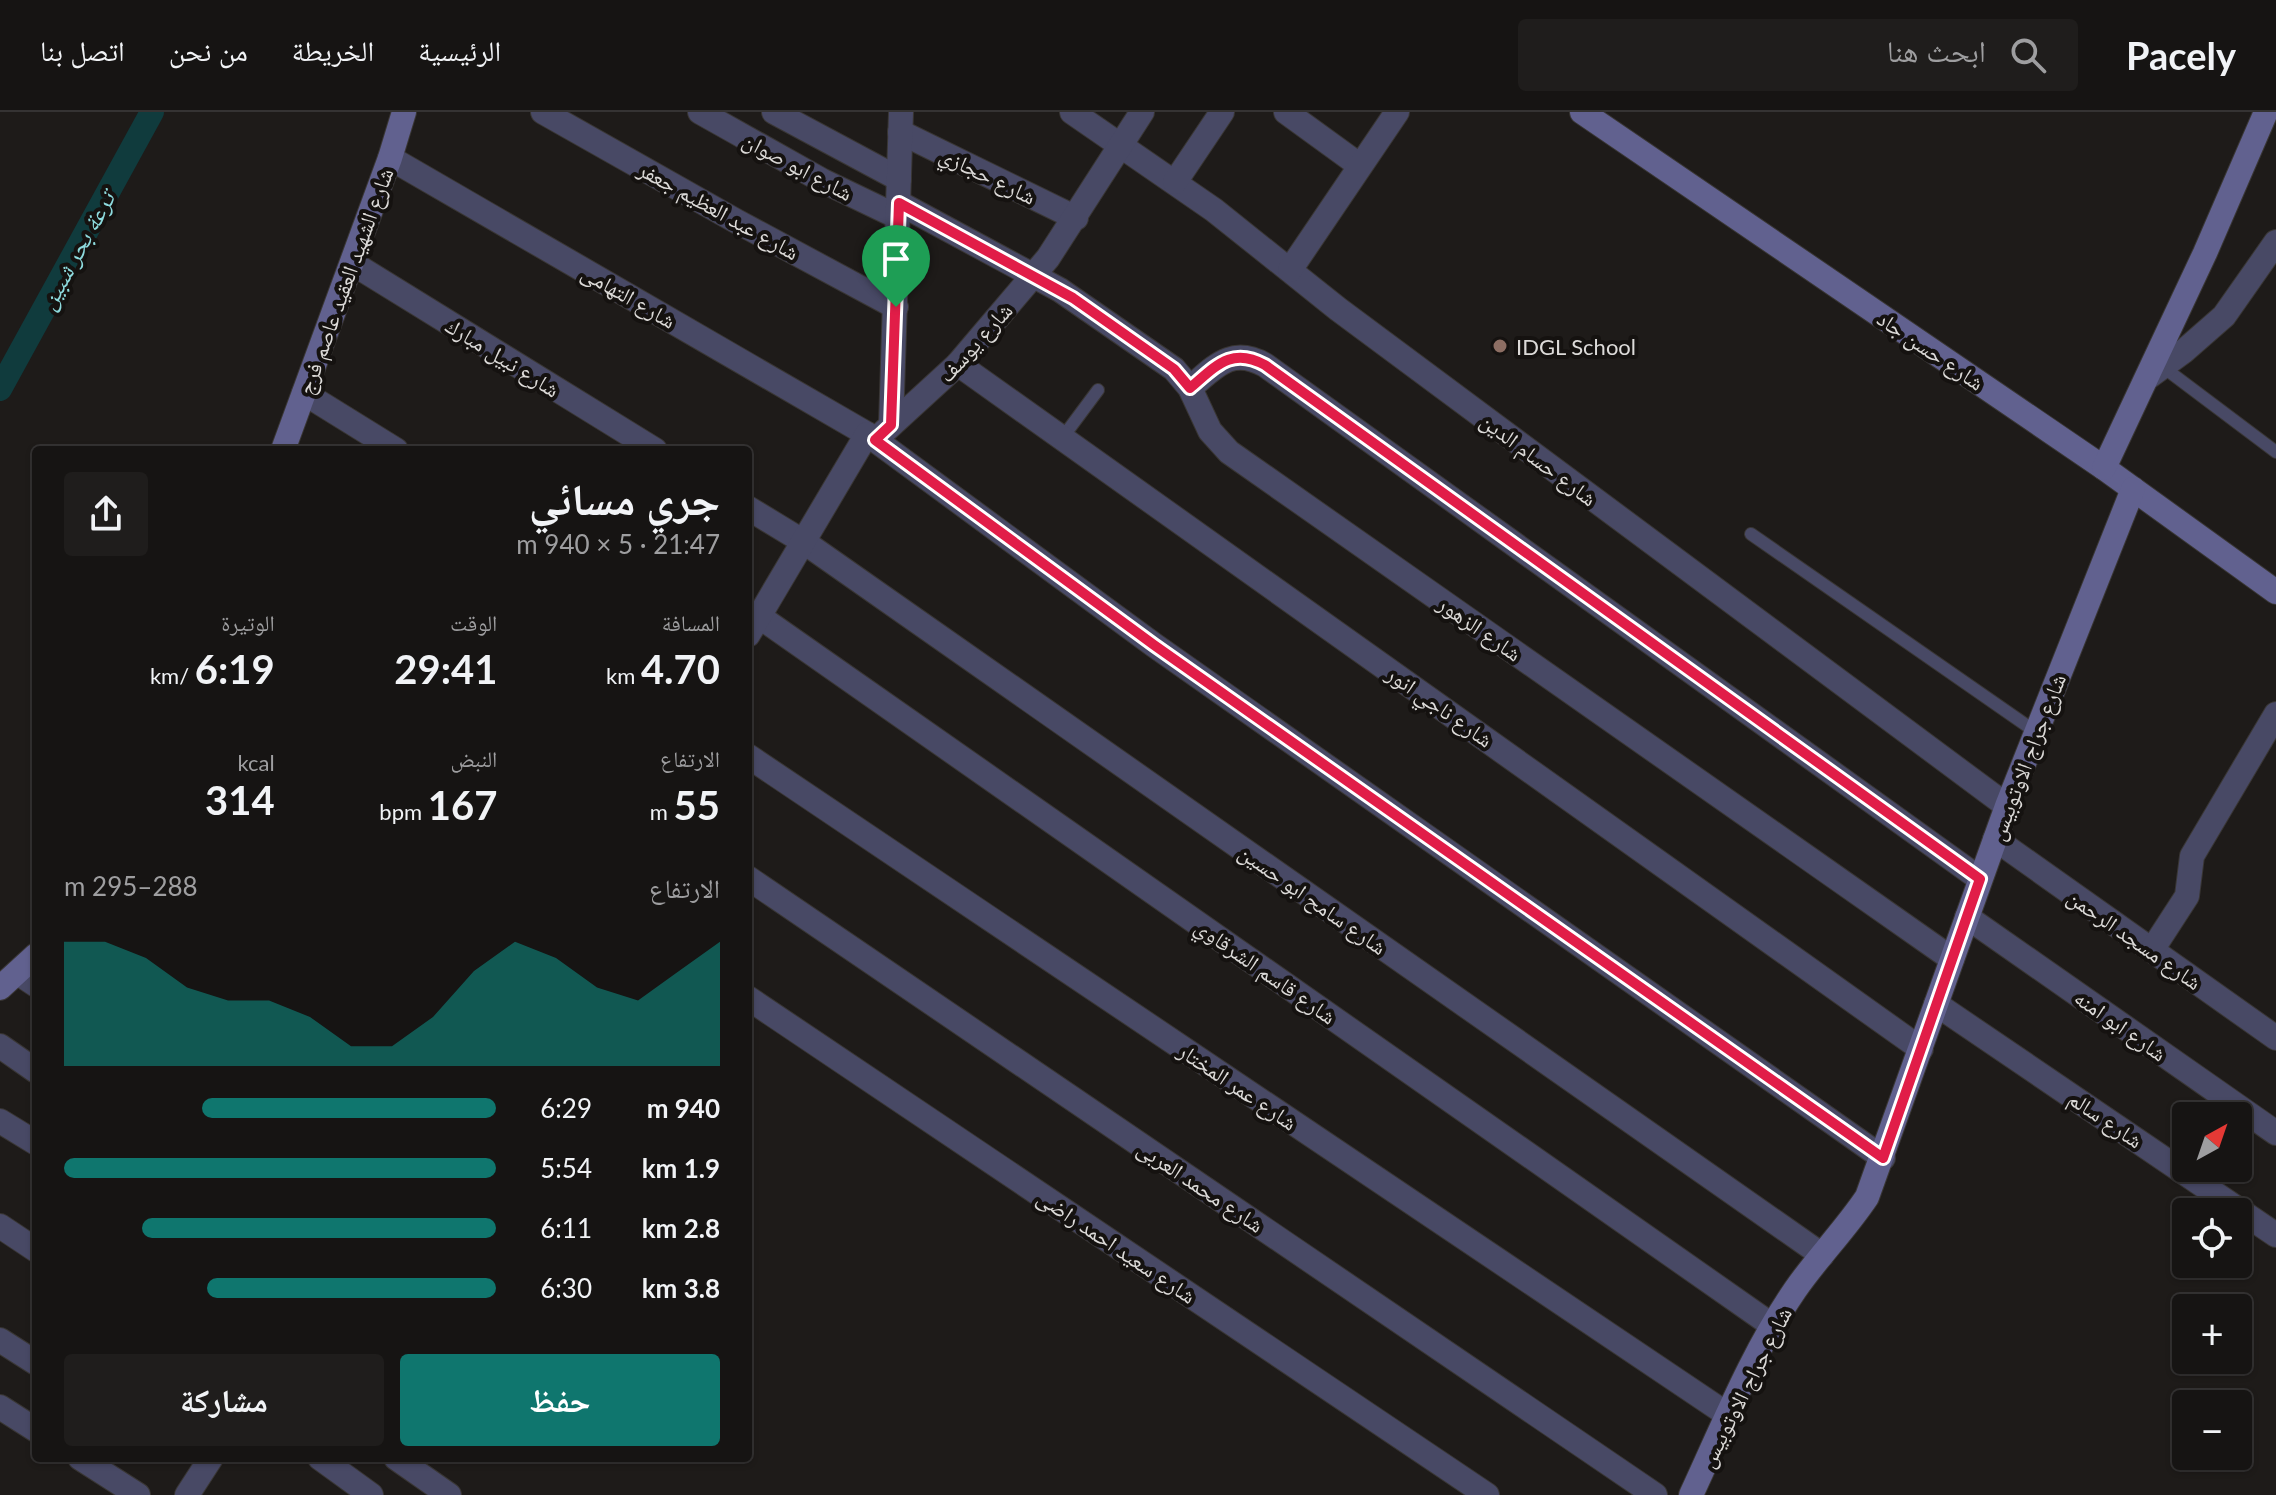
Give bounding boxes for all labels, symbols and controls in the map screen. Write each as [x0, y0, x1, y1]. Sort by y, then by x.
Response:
search box [1518, 19, 2078, 91]
text: ابحث هنا [1887, 32, 1986, 68]
text: Pacely [2126, 32, 2236, 78]
text: اتصل بنا [40, 33, 125, 67]
text: من نحن [169, 33, 248, 67]
text: الخريطة [292, 33, 374, 67]
text: الرئيسية [418, 33, 501, 67]
icon: search [2006, 33, 2050, 77]
street label: شارع ابو صوان [738, 126, 857, 207]
street label: شارع حجازي [933, 140, 1041, 214]
street label: شارع عبد العظيم جعفر [632, 154, 804, 267]
street label: شارع الشهيد العقيد عاصم فرج [291, 164, 400, 399]
water label: ترعة بحر شبين [32, 182, 124, 315]
pin [862, 225, 930, 307]
icon: arrive [874, 237, 918, 281]
street label: شارع التهامى [577, 258, 681, 335]
street label: شارع يوسف [932, 297, 1018, 388]
street label: شارع حسن جاد [1872, 304, 1990, 396]
street label: شارع نبيل مبارك [440, 311, 565, 404]
place label: IDGL School [1516, 333, 1636, 360]
marker: IDGL School [1491, 337, 1509, 355]
street label: شارع حسام الدين [1474, 406, 1603, 513]
button: share [64, 472, 148, 556]
text: جري مسائي [529, 472, 720, 524]
text: 21:47 · 5 × 940 m [516, 528, 720, 560]
street label: شارع الزهور [1431, 589, 1527, 667]
text: الوتيرة [221, 609, 275, 636]
text: الوقت [450, 609, 497, 636]
text: المسافة [662, 609, 720, 636]
text: 6:19 [195, 645, 275, 693]
text: 29:41 [394, 645, 497, 693]
text: 4.70 [641, 645, 720, 693]
street label: شارع ناجي انور [1378, 659, 1498, 756]
text: /km [150, 662, 195, 689]
text: km [606, 662, 641, 689]
street label: شارع جراج الاوتوبيس [1983, 670, 2072, 844]
text: النبض [450, 745, 497, 772]
text: الارتفاع [660, 745, 720, 772]
text: kcal [237, 749, 275, 776]
text: 314 [205, 776, 275, 824]
text: 167 [428, 781, 497, 829]
text: 55 [674, 781, 720, 829]
text: bpm [379, 798, 428, 825]
text: m [650, 798, 674, 825]
street label: شارع سامح ابو حسين [1233, 838, 1392, 961]
text: 288–295 m [64, 870, 198, 902]
text: الارتفاع [649, 872, 720, 904]
street label: شارع مسجد الرحمن [2062, 883, 2207, 996]
street label: شارع قاسم الشرقاوي [1188, 912, 1342, 1033]
street label: شارع ابو امنه [2069, 983, 2172, 1067]
street label: شارع عمر المختار [1172, 1036, 1303, 1137]
street label: شارع سالم [2063, 1084, 2148, 1155]
text: 6:29 [540, 1092, 592, 1124]
text: 940 m [647, 1092, 720, 1124]
north arrow [2172, 1102, 2252, 1182]
map controls [2172, 1102, 2252, 1470]
street label: شارع محمد العربى [1132, 1134, 1269, 1239]
text: 5:54 [540, 1152, 592, 1184]
text: 1.9 km [642, 1152, 720, 1184]
street label: شارع سعيد احمد راضى [1032, 1183, 1201, 1310]
button: locate [2172, 1198, 2252, 1278]
text: 6:11 [540, 1212, 592, 1244]
text: 2.8 km [642, 1212, 720, 1244]
text: 6:30 [540, 1272, 592, 1304]
text: 3.8 km [642, 1272, 720, 1304]
button: + [2172, 1294, 2252, 1374]
street label: شارع جراج الاوتوبيس [1693, 1302, 1798, 1472]
button: مشاركة [64, 1354, 384, 1446]
button: حفظ [400, 1354, 720, 1446]
button: − [2172, 1390, 2252, 1470]

